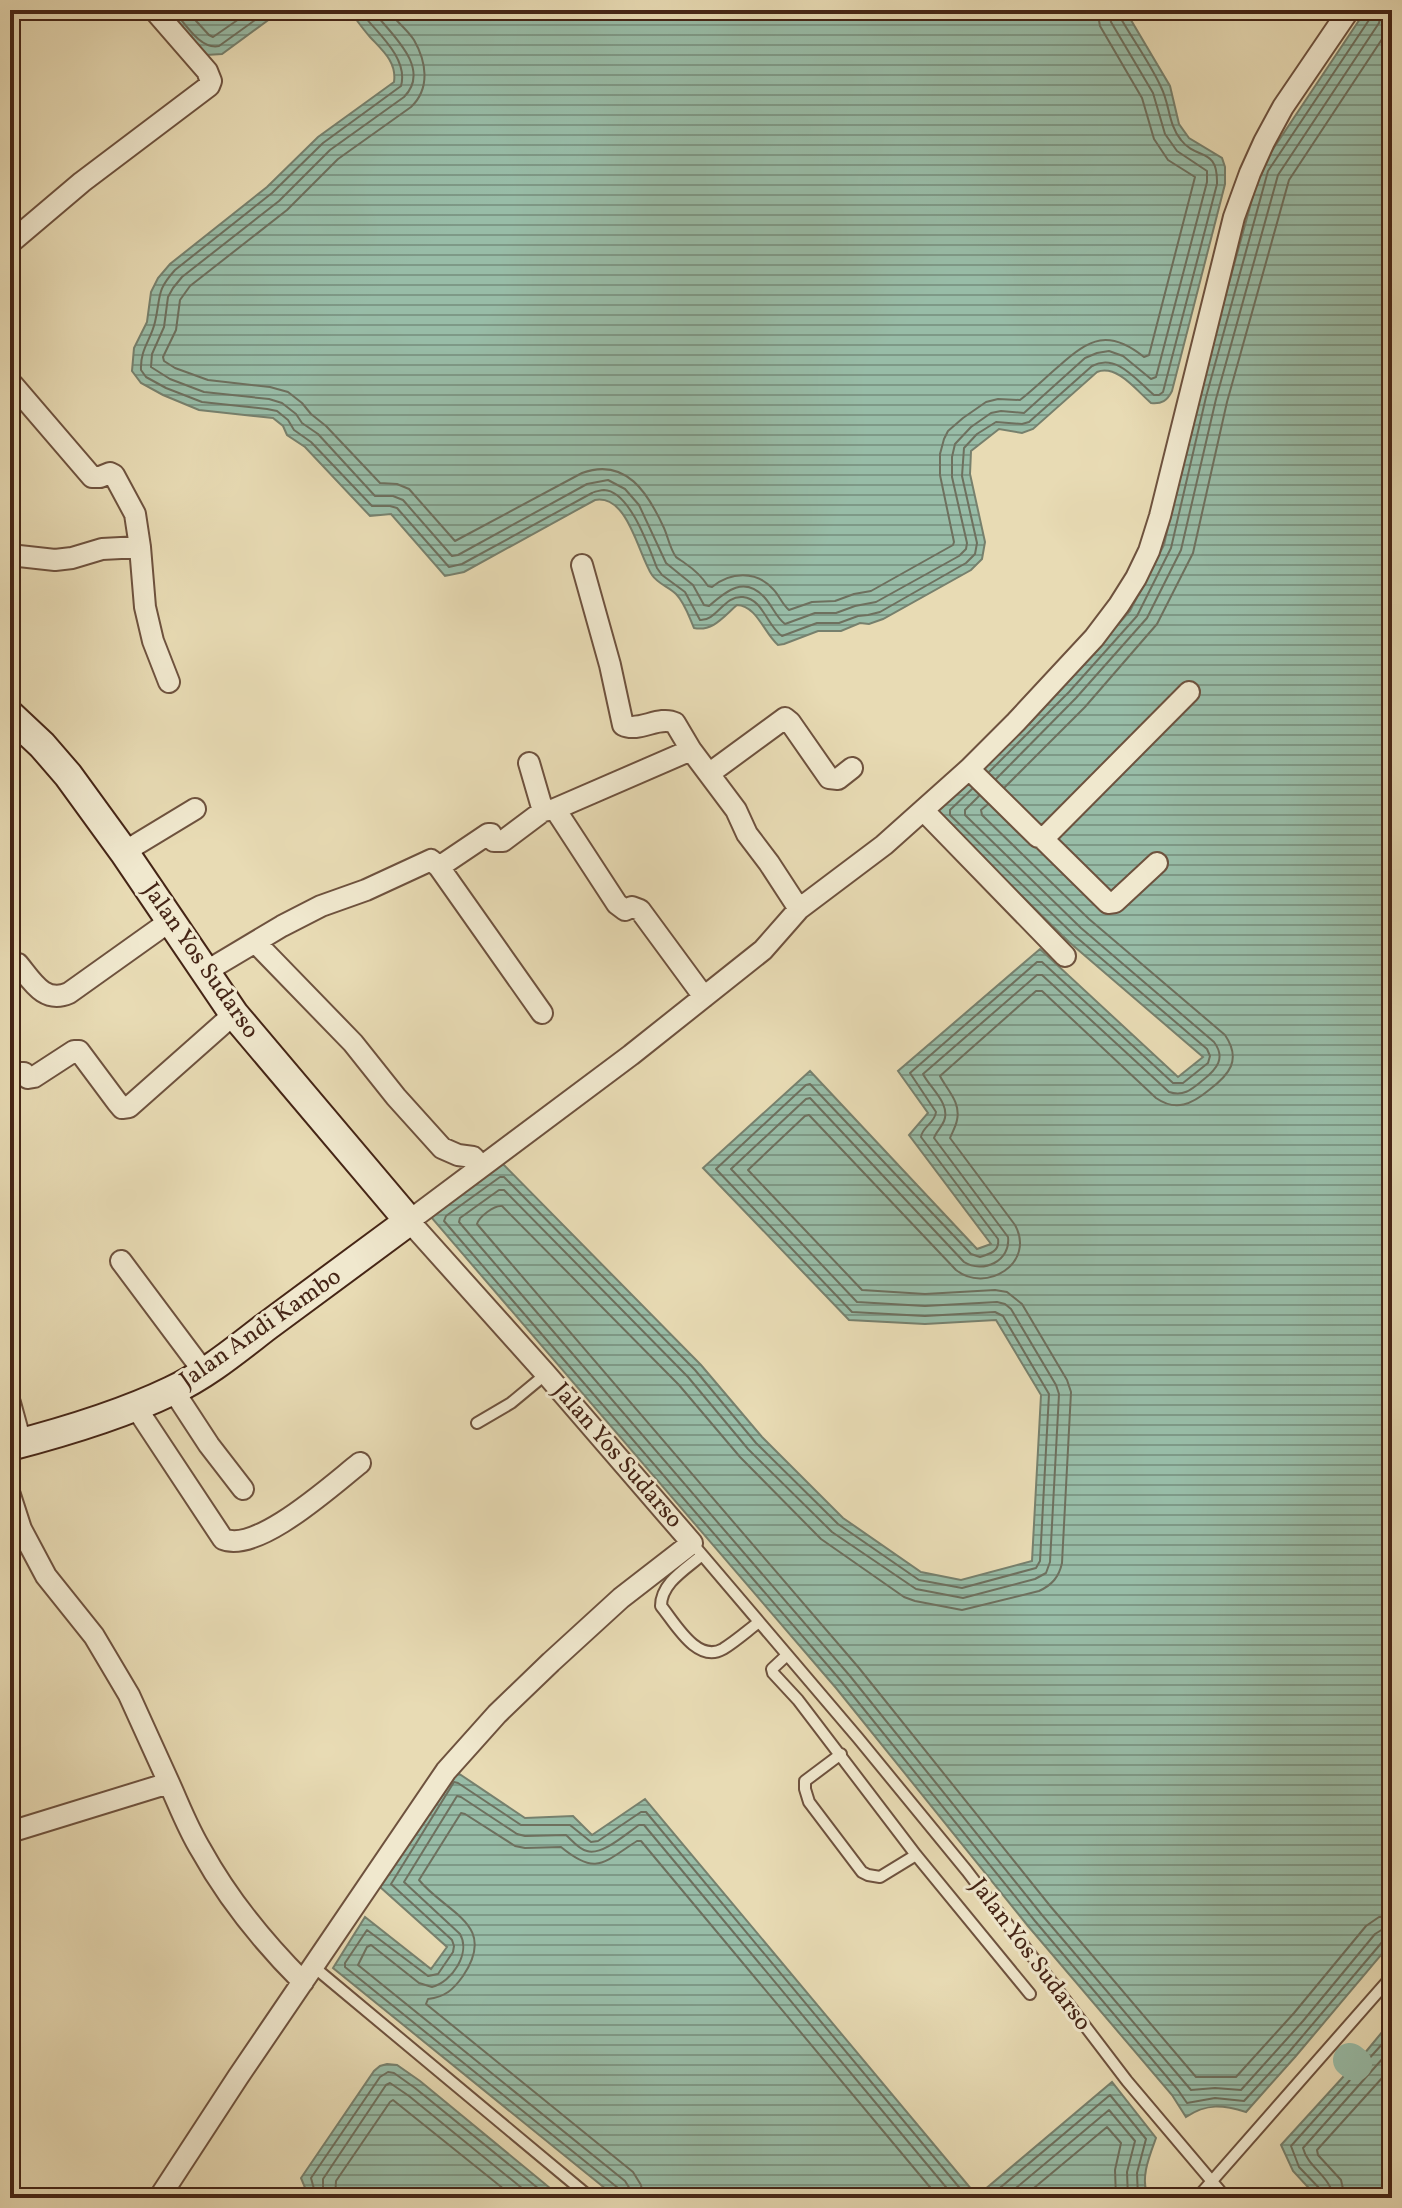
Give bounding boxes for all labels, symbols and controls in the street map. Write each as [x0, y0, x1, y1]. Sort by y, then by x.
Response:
street label: Jalan Yos Sudarso [133, 876, 267, 1046]
street label: Jalan Andi Kambo [173, 1261, 349, 1397]
street label: Jalan Yos Sudarso [544, 1376, 690, 1536]
street label: Jalan Yos Sudarso [961, 1871, 1099, 2039]

